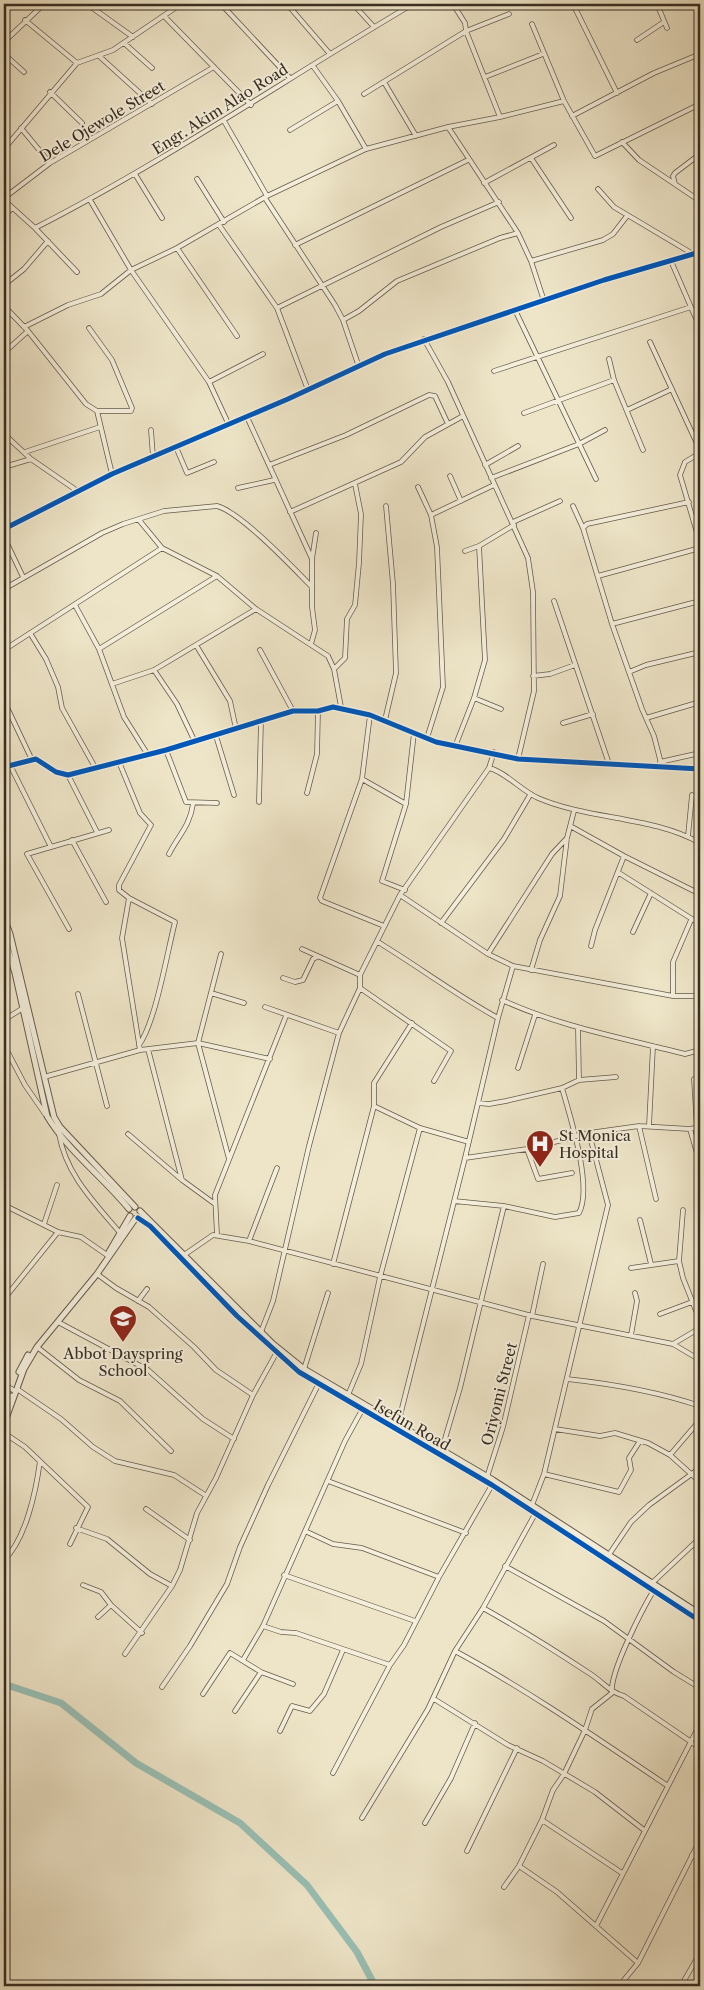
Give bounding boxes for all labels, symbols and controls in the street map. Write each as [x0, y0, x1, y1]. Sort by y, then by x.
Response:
street label: Engr. Akim Alao Road [149, 59, 291, 159]
street label: Dele Ojewole Street [36, 76, 169, 166]
place label: St Monica Hospital [559, 1126, 631, 1162]
hospital icon: St Monica Hospital [525, 1129, 555, 1168]
school or university icon: Abbot Dayspring School [108, 1304, 138, 1343]
street label: Oriyomi Street [477, 1340, 521, 1447]
place label: Abbot Dayspring School [62, 1344, 183, 1380]
street label: Isefun Road [370, 1395, 454, 1455]

